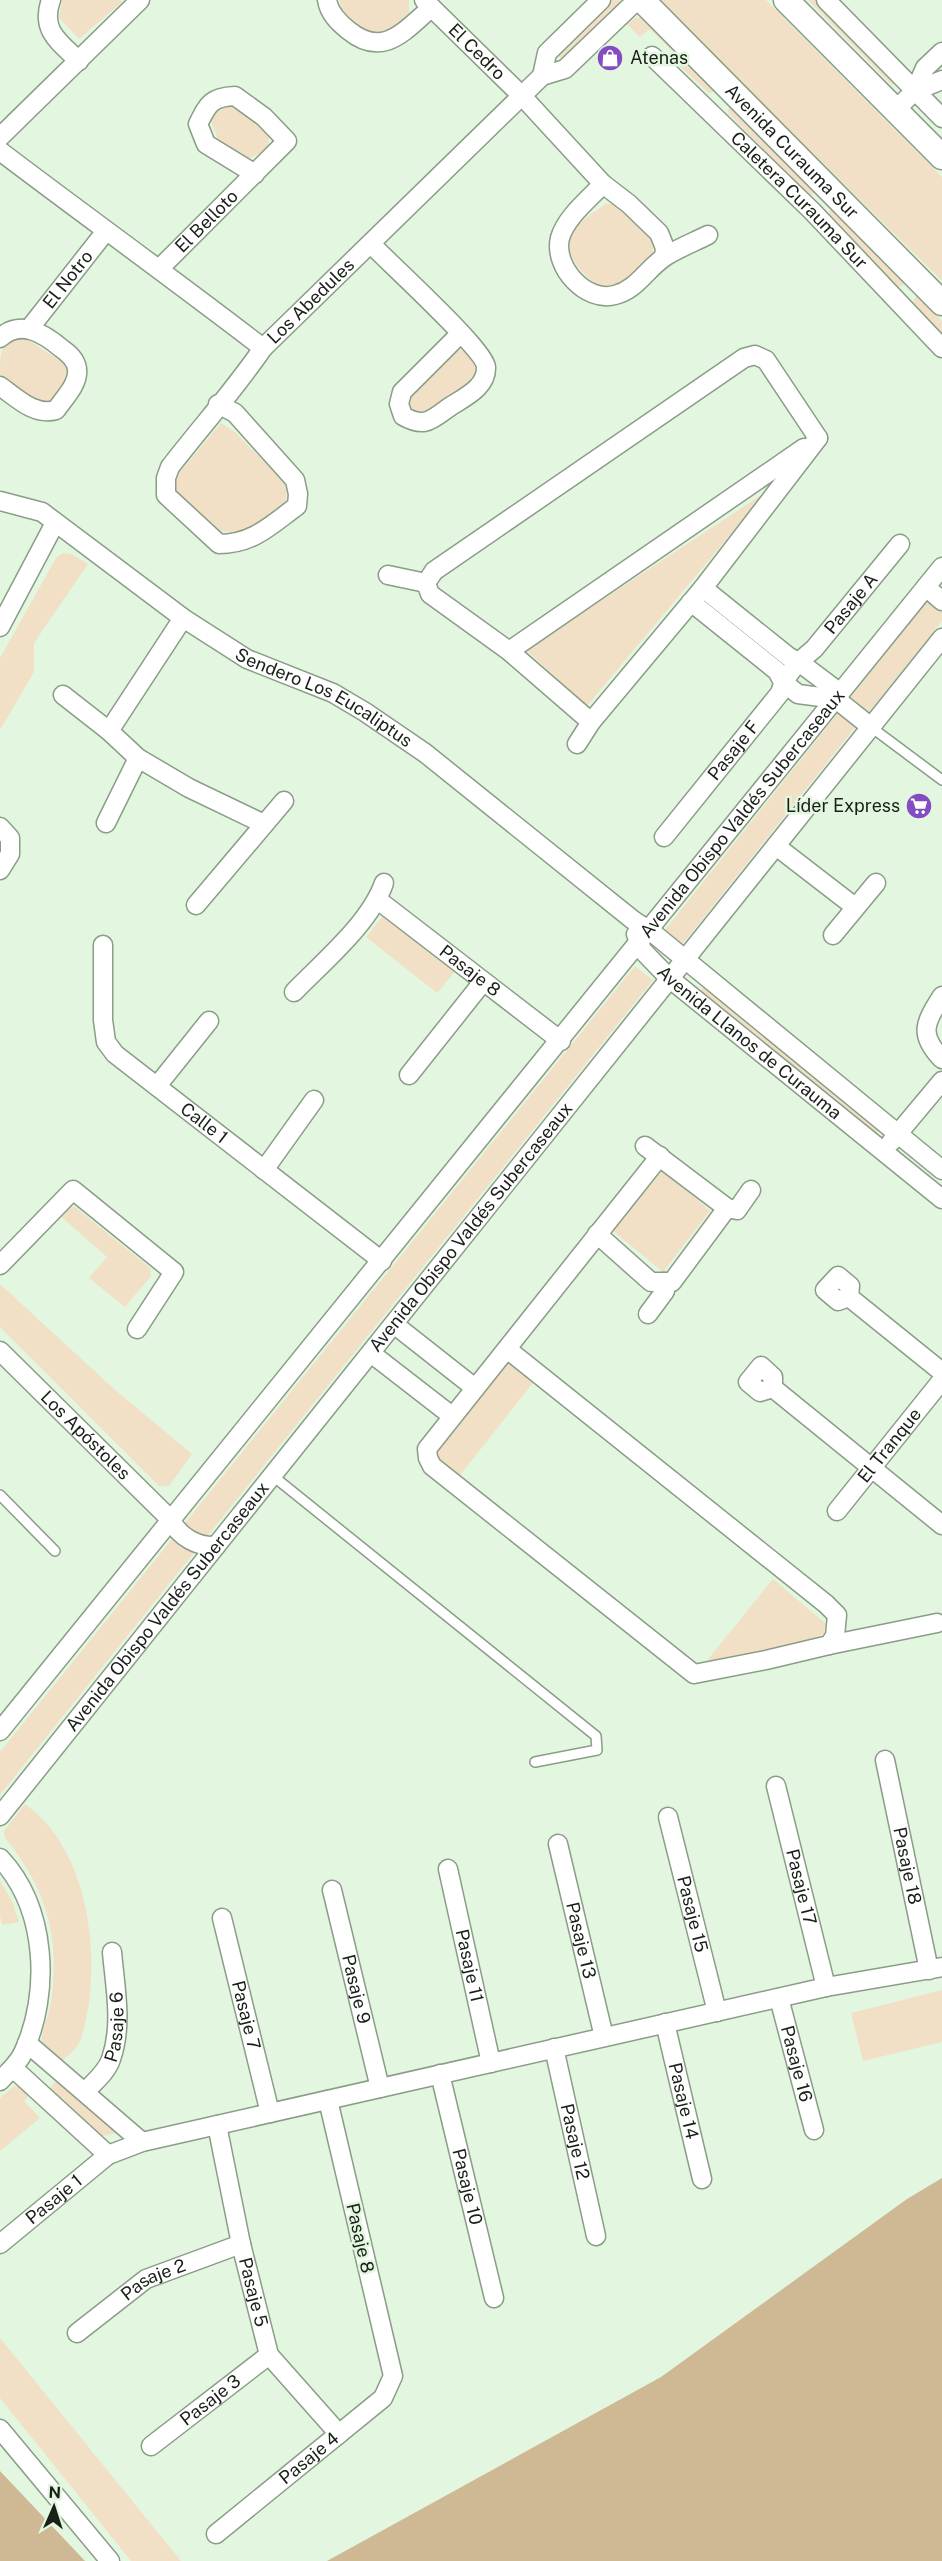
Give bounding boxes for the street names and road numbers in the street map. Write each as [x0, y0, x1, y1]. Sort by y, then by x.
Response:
street label: El Cedro [444, 19, 510, 84]
street label: Avenida Curauma Sur [721, 79, 863, 223]
street label: Caletera Curauma Sur [727, 127, 872, 273]
street label: El Belloto [171, 185, 242, 257]
street label: El Notro [38, 246, 97, 312]
street label: Los Abedules [263, 254, 358, 348]
street label: Pasaje A [820, 569, 882, 638]
street label: Sendero Los Eucaliptus [231, 643, 416, 751]
street label: Avenida Obispo Valdés Subercaseaux [635, 685, 849, 942]
street label: Pasaje F [703, 716, 763, 784]
street label: Pasaje 8 [436, 940, 505, 1000]
street label: Avenida Llanos de Curauma [653, 961, 846, 1123]
street label: Calle 1 [177, 1098, 232, 1148]
street label: Avenida Obispo Valdés Subercaseaux [364, 1098, 577, 1356]
street label: Los Apóstoles [37, 1386, 135, 1484]
street label: El Tranque [853, 1404, 925, 1487]
street label: Avenida Obispo Valdés Subercaseaux [61, 1477, 273, 1735]
street label: Pasaje 18 [889, 1825, 926, 1906]
street label: Pasaje 17 [782, 1847, 821, 1927]
street label: Pasaje 15 [673, 1873, 713, 1954]
street label: Pasaje 13 [562, 1900, 601, 1981]
street label: Pasaje 11 [452, 1927, 488, 2004]
street label: Pasaje 9 [338, 1952, 375, 2026]
street label: Pasaje 7 [228, 1978, 265, 2052]
street label: Pasaje 6 [100, 1991, 127, 2065]
street label: Pasaje 16 [777, 2023, 817, 2104]
street label: Pasaje 14 [665, 2060, 703, 2141]
street label: Pasaje 12 [557, 2101, 594, 2182]
street label: Pasaje 10 [448, 2146, 487, 2227]
street label: Pasaje 1 [21, 2170, 86, 2228]
street label: Pasaje 8 [342, 2201, 379, 2275]
street label: Pasaje 2 [117, 2254, 188, 2305]
street label: Pasaje 5 [235, 2255, 272, 2329]
street label: Pasaje 3 [176, 2370, 245, 2430]
street label: Pasaje 4 [275, 2427, 343, 2488]

